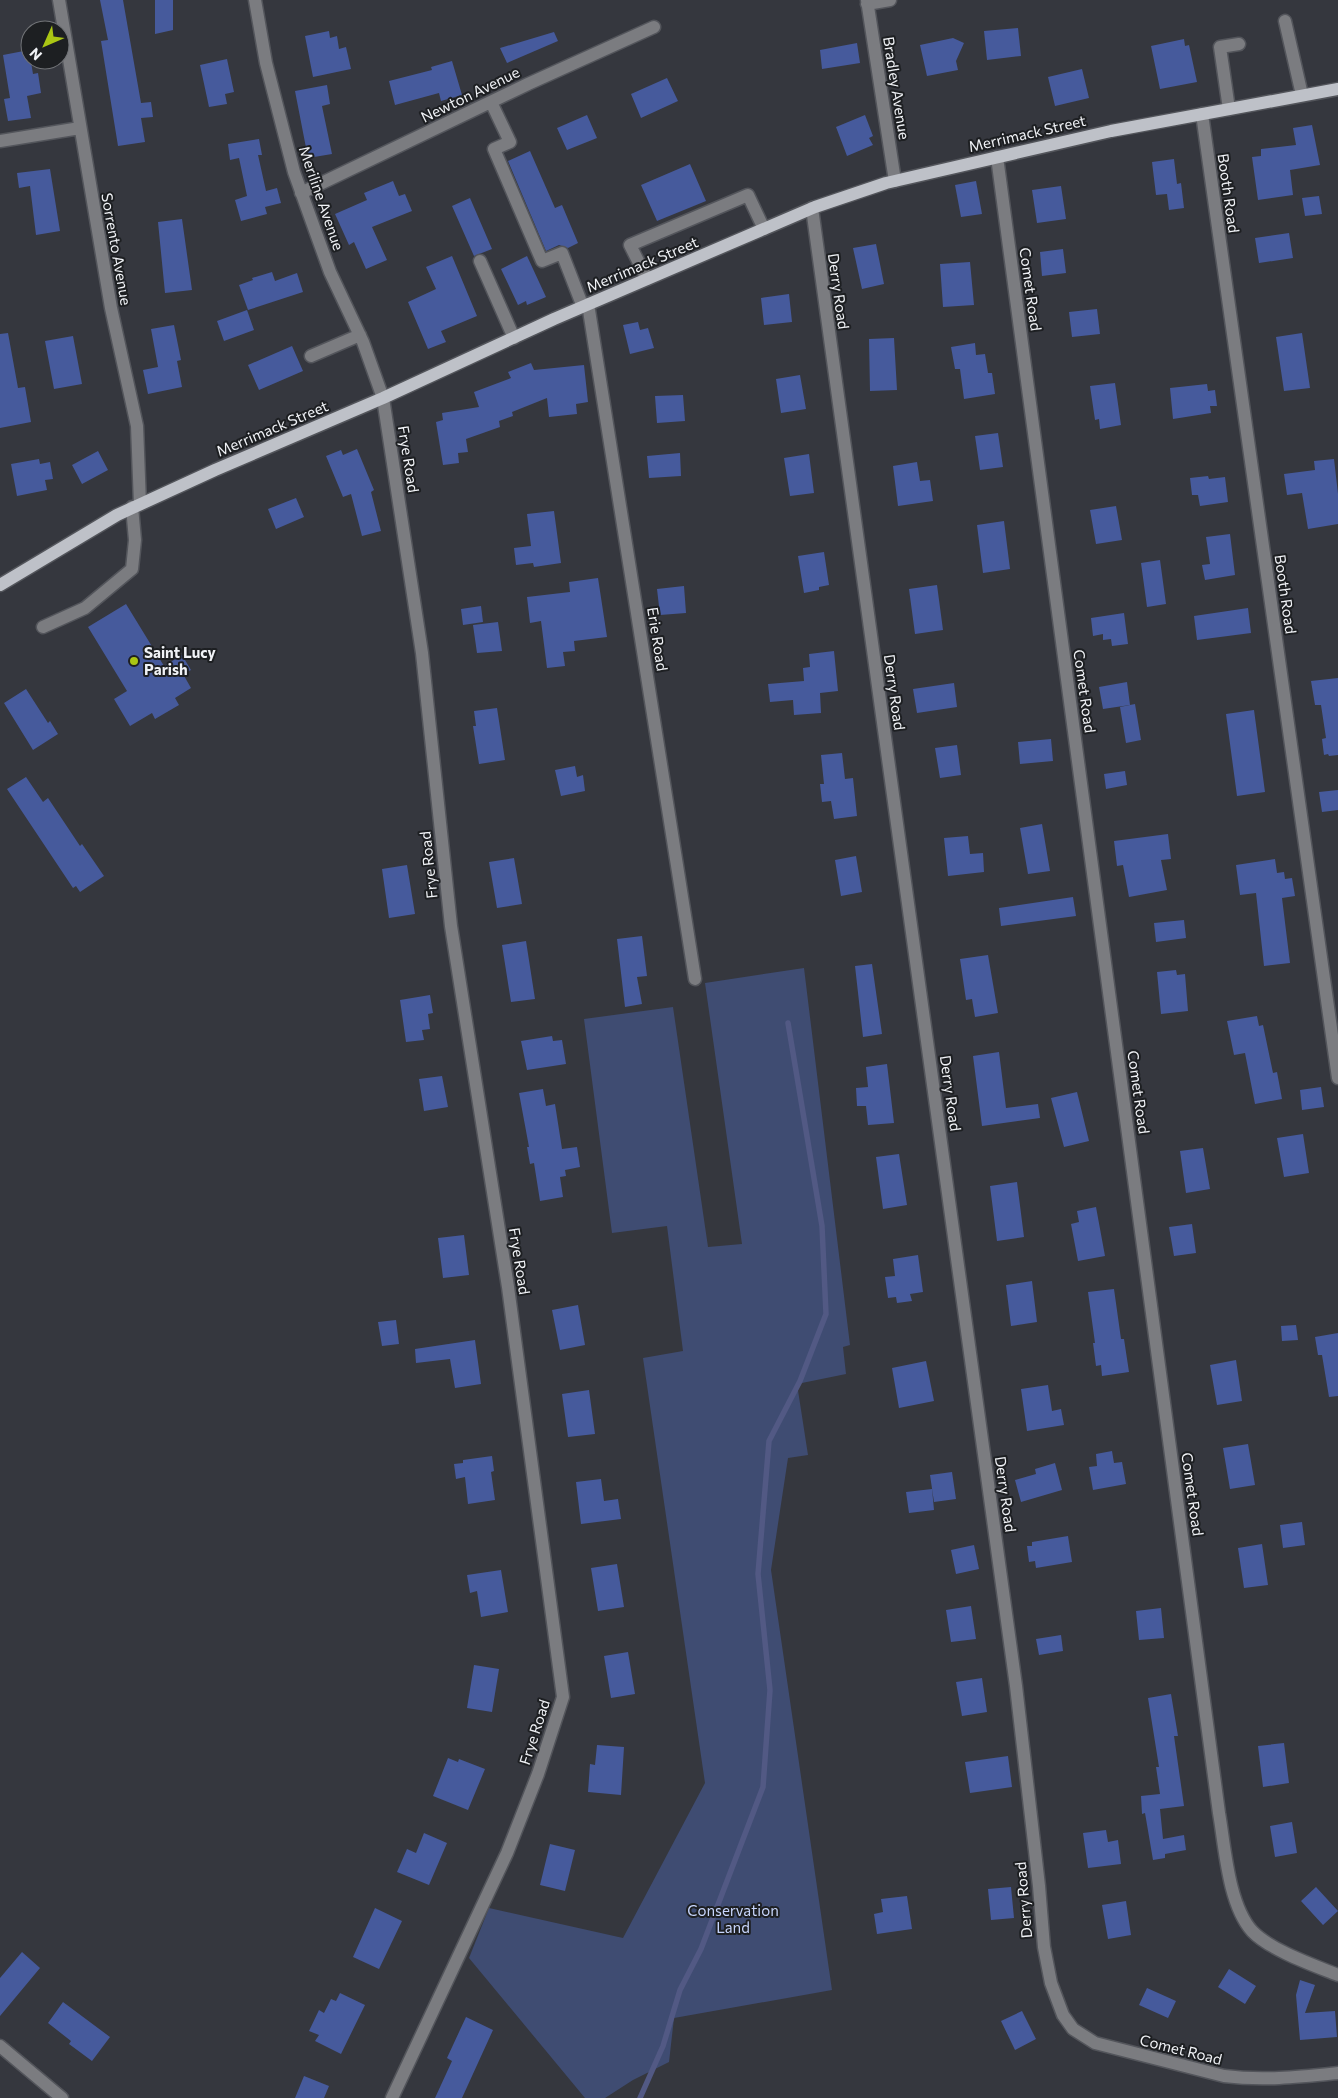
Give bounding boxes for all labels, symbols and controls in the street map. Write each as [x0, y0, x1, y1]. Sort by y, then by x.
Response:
north arrow [20, 20, 70, 70]
street label: Bradley Avenue [880, 35, 914, 141]
text: N [26, 45, 45, 64]
street label: Newton Avenue [418, 62, 522, 126]
street label: Merrimack Street [967, 111, 1087, 155]
street label: Meriline Avenue [296, 143, 348, 253]
street label: Booth Road [1215, 152, 1243, 234]
street label: Sorrento Avenue [98, 191, 136, 307]
street label: Merrimack Street [583, 232, 701, 296]
street label: Comet Road [1016, 246, 1046, 332]
street label: Derry Road [825, 252, 853, 330]
street label: Merrimack Street [213, 396, 331, 460]
street label: Frye Road [395, 424, 423, 494]
street label: Booth Road [1272, 553, 1300, 635]
street label: Erie Road [644, 606, 672, 672]
place label: Saint Lucy Parish [144, 643, 217, 678]
street label: Comet Road [1070, 648, 1100, 734]
street label: Derry Road [881, 653, 909, 731]
marker: Saint Lucy Parish [128, 655, 140, 667]
street label: Frye Road [416, 830, 440, 900]
street label: Comet Road [1124, 1049, 1154, 1135]
street label: Derry Road [937, 1054, 965, 1132]
street label: Frye Road [506, 1226, 534, 1296]
street label: Comet Road [1178, 1451, 1208, 1537]
street label: Derry Road [992, 1455, 1020, 1533]
street label: Frye Road [515, 1697, 553, 1767]
street label: Derry Road [1011, 1861, 1035, 1939]
park label: Conservation Land [687, 1901, 779, 1936]
street label: Comet Road [1138, 2030, 1224, 2068]

